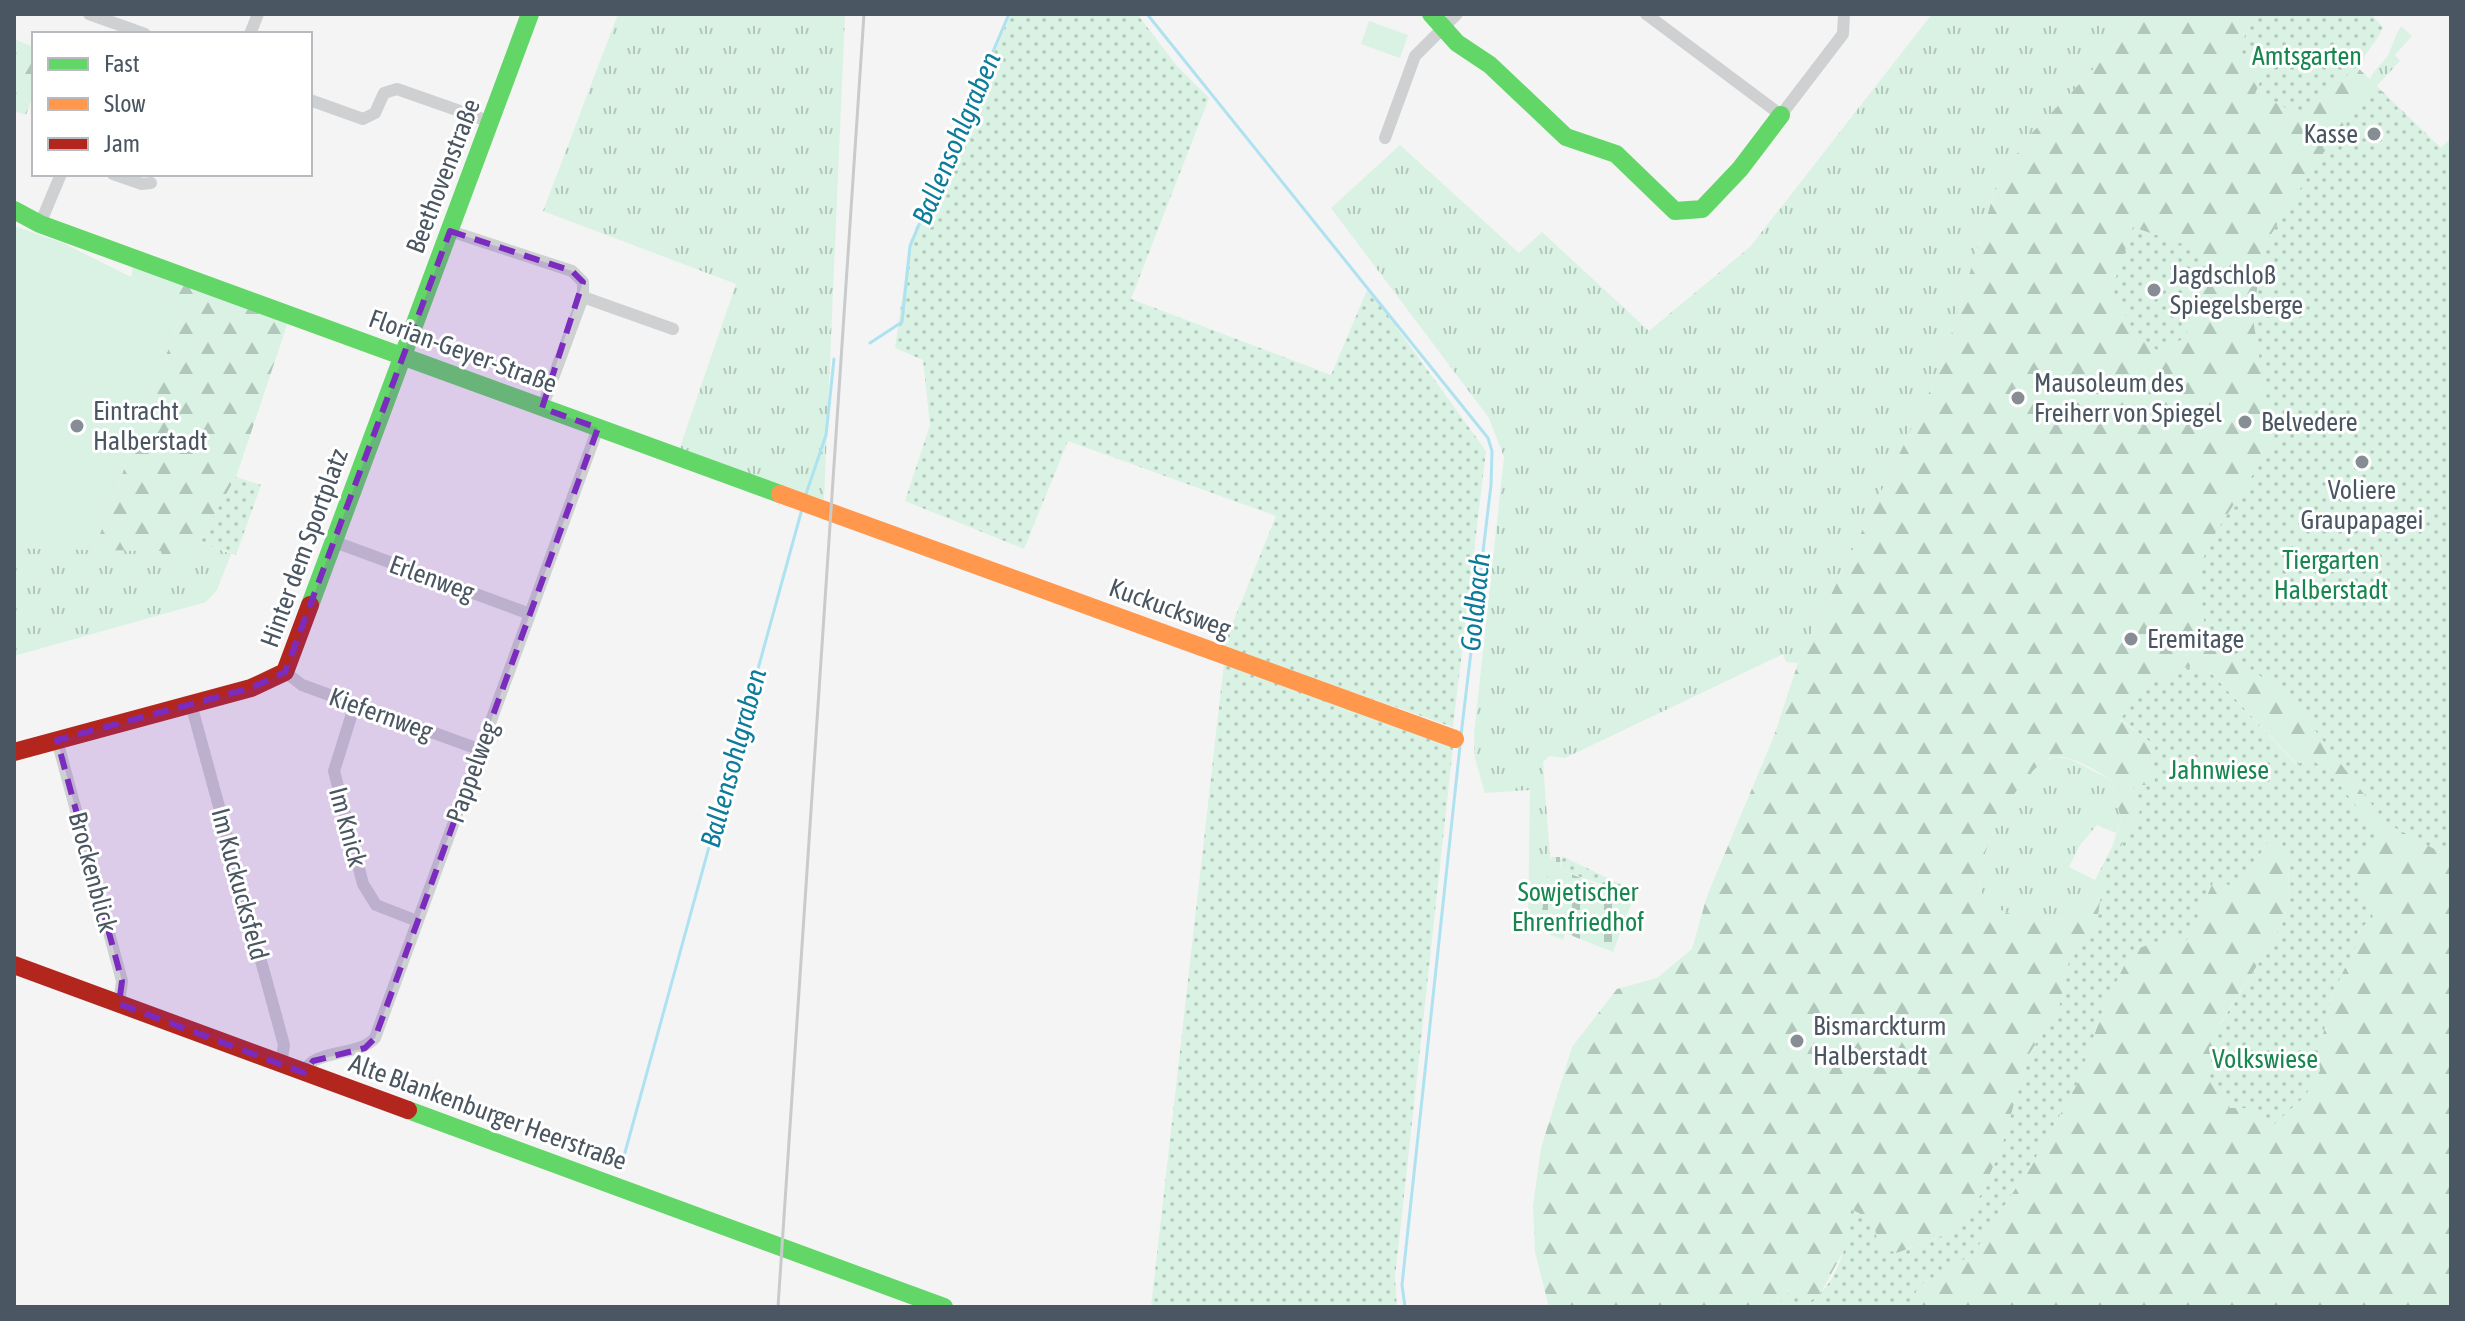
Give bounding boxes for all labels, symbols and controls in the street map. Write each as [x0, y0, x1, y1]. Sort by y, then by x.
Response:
legend [32, 32, 312, 176]
park label: Amtsgarten [2252, 41, 2362, 71]
water label: Ballensohlgraben [905, 47, 1007, 229]
text: Fast [104, 50, 140, 77]
text: Slow [104, 90, 146, 117]
street label: Beethovenstraße [400, 95, 486, 257]
place label: Kasse [2304, 119, 2358, 149]
marker: Kasse [2365, 125, 2383, 143]
text: Jam [104, 130, 140, 157]
place label: Jagdschloß Spiegelsberge [2170, 260, 2303, 320]
marker: Jagdschloß Spiegelsberge [2145, 281, 2163, 299]
street label: Florian-Geyer-Straße [365, 303, 561, 399]
place label: Mausoleum des Freiherr von Spiegel [2034, 368, 2222, 428]
marker: Mausoleum des Freiherr von Spiegel [2009, 389, 2027, 407]
place label: Eintracht Halberstadt [93, 396, 207, 456]
place label: Belvedere [2261, 407, 2358, 437]
marker: Belvedere [2236, 413, 2254, 431]
marker: Eintracht Halberstadt [68, 417, 86, 435]
street label: Hinter dem Sportplatz [254, 445, 354, 651]
marker: Voliere Graupapagei [2353, 453, 2371, 471]
place label: Voliere Graupapagei [2301, 475, 2423, 535]
park label: Tiergarten Halberstadt [2274, 545, 2388, 605]
street label: Erlenweg [386, 549, 479, 607]
water label: Goldbach [1454, 551, 1496, 653]
street label: Kuckucksweg [1105, 572, 1236, 644]
place label: Eremitage [2147, 624, 2244, 654]
marker: Eremitage [2122, 630, 2140, 648]
water label: Ballensohlgraben [694, 665, 772, 851]
street label: Kiefernweg [325, 681, 438, 747]
street label: Pappelweg [440, 716, 504, 827]
park label: Jahnwiese [2169, 755, 2269, 785]
street label: Im Knick [323, 784, 373, 870]
street label: Im Kuckucksfeld [205, 805, 275, 963]
street label: Brockenblick [63, 809, 123, 935]
park label: Sowjetischer Ehrenfriedhof [1512, 877, 1644, 937]
place label: Bismarckturm Halberstadt [1813, 1011, 1946, 1071]
marker: Bismarckturm Halberstadt [1788, 1032, 1806, 1050]
park label: Volkswiese [2212, 1044, 2318, 1074]
street label: Alte Blankenburger Heerstraße [345, 1048, 631, 1176]

